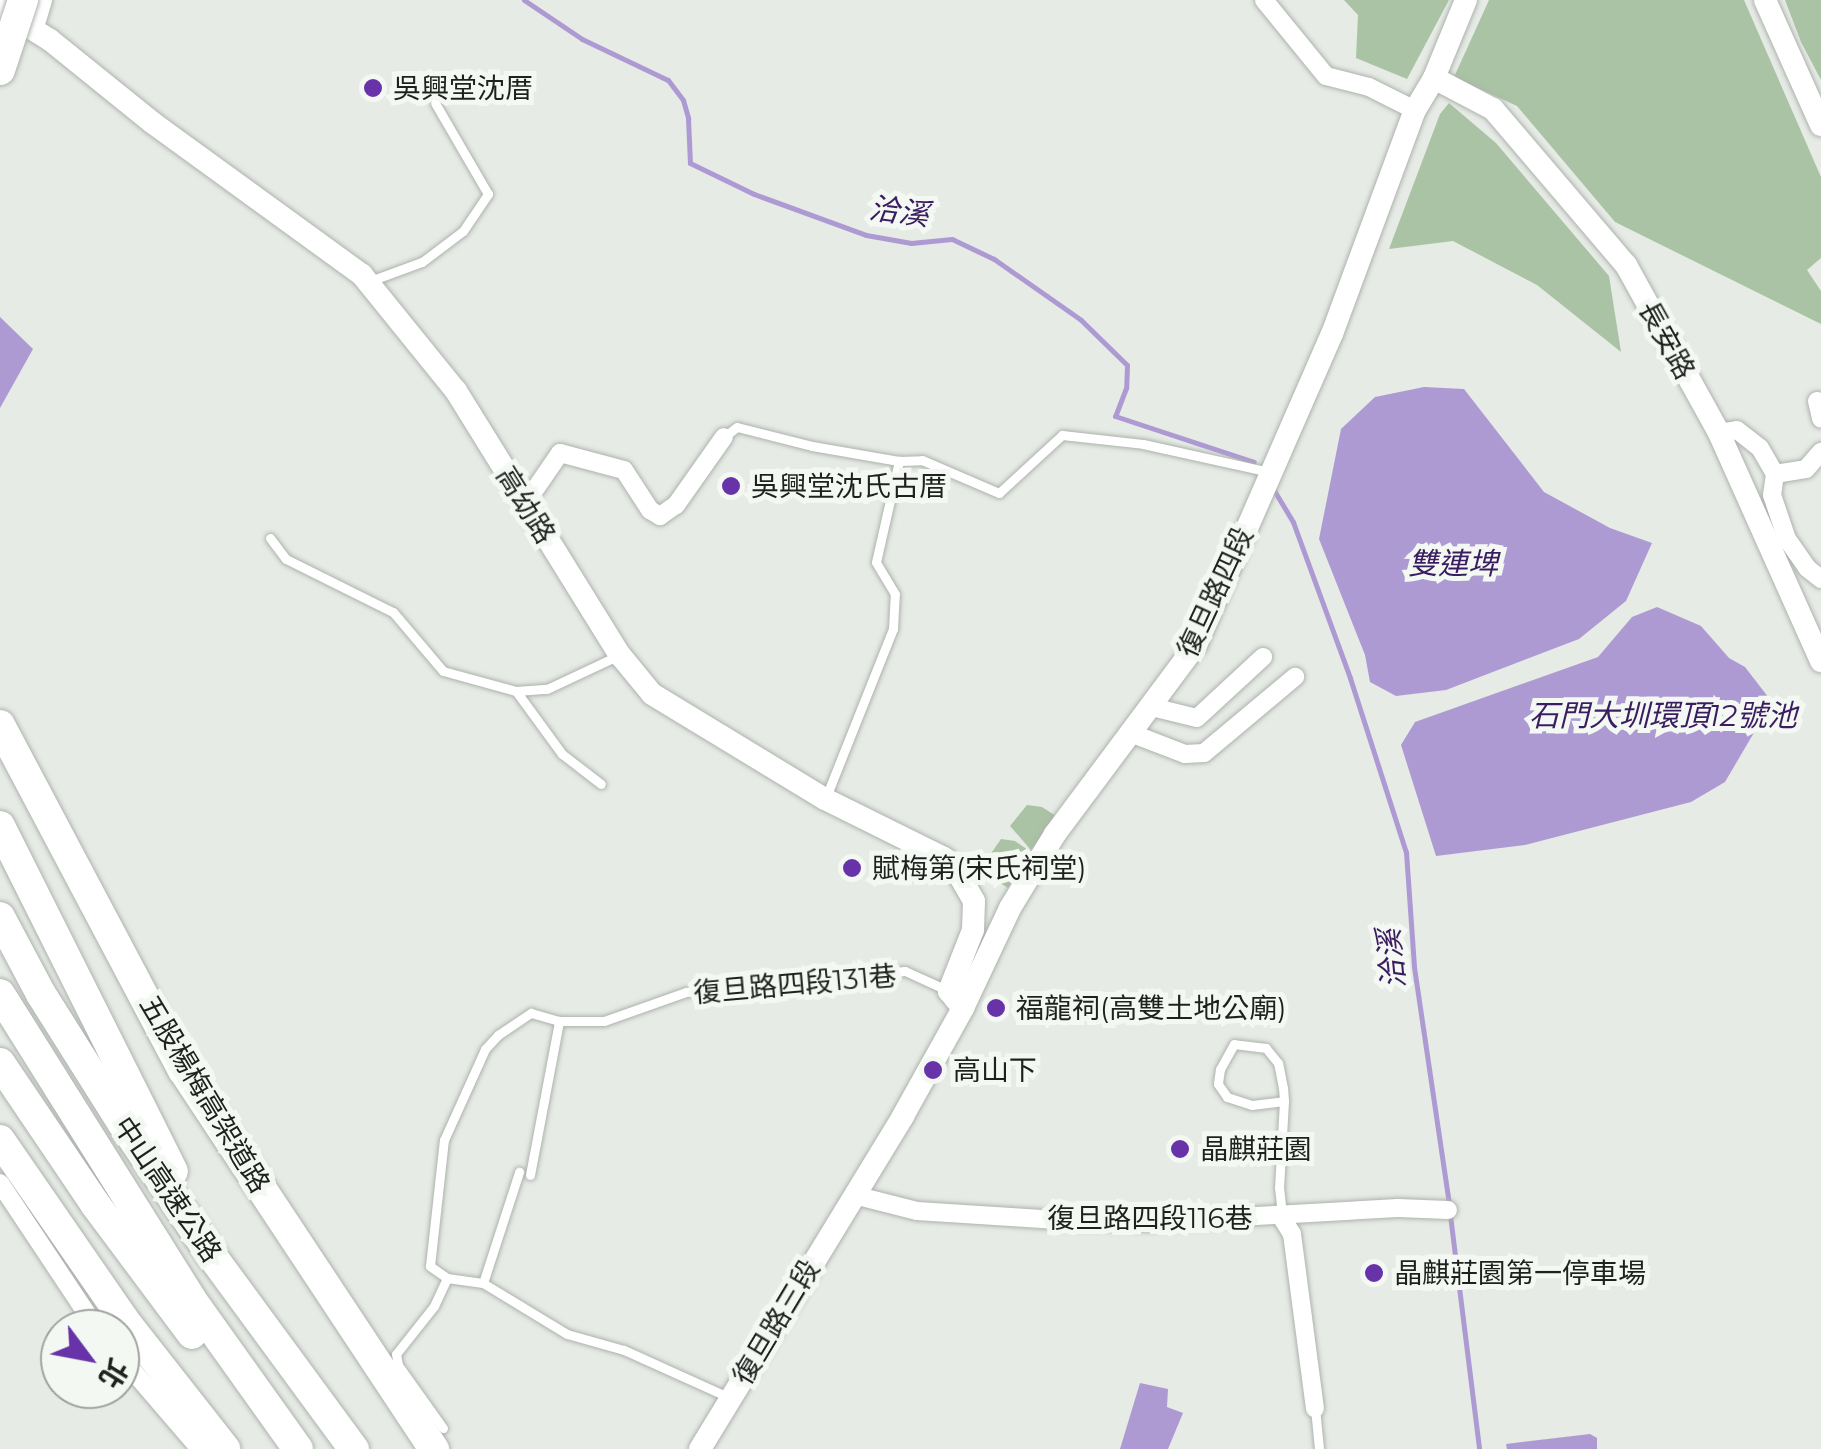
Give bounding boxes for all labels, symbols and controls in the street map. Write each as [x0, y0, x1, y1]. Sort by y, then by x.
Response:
place label: 吳興堂沈厝 [393, 71, 533, 105]
marker: 吳興堂沈厝 [362, 77, 384, 99]
water label: 洽溪 [867, 190, 931, 234]
street label: 長安路 [1632, 295, 1702, 385]
street label: 高幼路 [489, 460, 563, 550]
place label: 吳興堂沈氏古厝 [751, 469, 947, 503]
marker: 吳興堂沈氏古厝 [720, 475, 742, 497]
street label: 復旦路四段 [1170, 521, 1260, 663]
water label: 雙連埤 [1408, 546, 1498, 582]
water label: 石門大圳環頂12號池 [1529, 698, 1797, 734]
place label: 賦梅第(宋氏祠堂) [872, 851, 1086, 885]
marker: 賦梅第(宋氏祠堂) [841, 857, 863, 879]
water label: 洽溪 [1371, 927, 1413, 991]
street label: 復旦路四段131巷 [692, 958, 898, 1010]
street label: 五股楊梅高架道路 [133, 989, 277, 1199]
place label: 福龍祠(高雙土地公廟) [1016, 991, 1286, 1025]
marker: 福龍祠(高雙土地公廟) [985, 997, 1007, 1019]
place label: 高山下 [953, 1053, 1037, 1087]
marker: 高山下 [922, 1059, 944, 1081]
street label: 中山高速公路 [107, 1110, 229, 1268]
place label: 晶麒莊園 [1200, 1132, 1312, 1166]
marker: 晶麒莊園 [1169, 1138, 1191, 1160]
street label: 復旦路四段116巷 [1047, 1201, 1253, 1235]
street label: 復旦路三段 [726, 1253, 826, 1391]
place label: 晶麒莊園第一停車場 [1394, 1256, 1646, 1290]
marker: 晶麒莊園第一停車場 [1363, 1262, 1385, 1284]
north arrow [40, 1309, 140, 1409]
text: 北 [92, 1353, 136, 1395]

